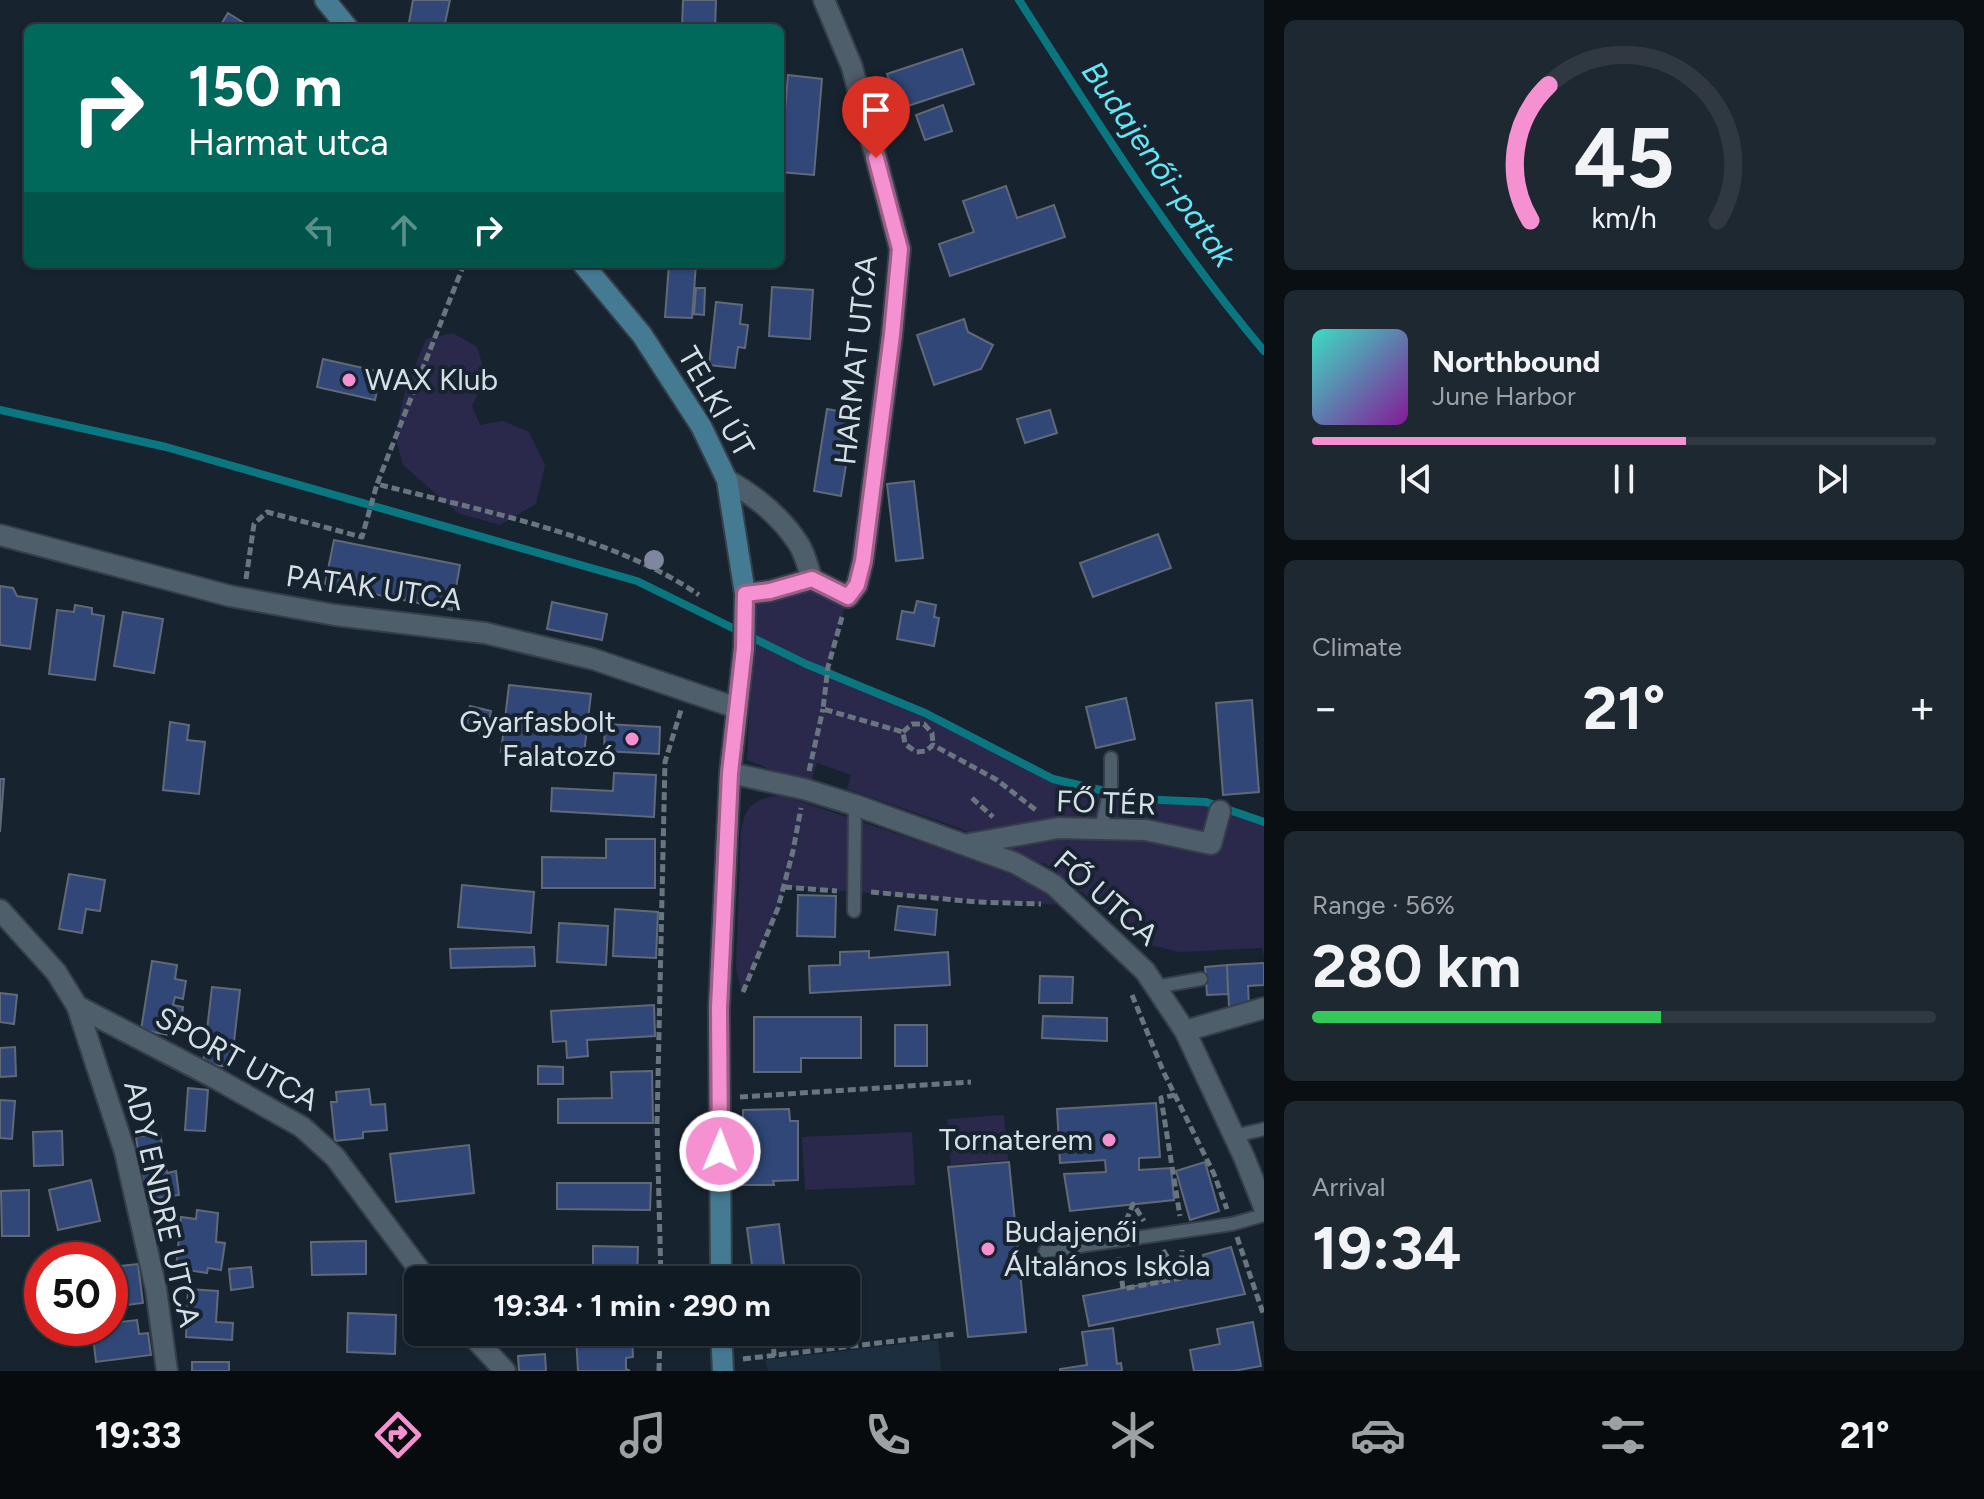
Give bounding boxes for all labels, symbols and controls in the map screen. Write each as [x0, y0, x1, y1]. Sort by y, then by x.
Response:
text: 150 m [188, 53, 343, 120]
water label: Budajenői-patak [1074, 54, 1245, 275]
icon: right [56, 56, 160, 160]
pin [842, 76, 910, 158]
icon: arrive [854, 88, 898, 132]
text: 45 [1574, 108, 1674, 208]
text: Harmat utca [188, 121, 389, 164]
text: km/h [1591, 201, 1657, 235]
icon: left [298, 208, 342, 252]
icon: ahead [382, 208, 426, 252]
icon: right [466, 208, 510, 252]
street label: HARMAT UTCA [826, 253, 885, 466]
street label: TELKI ÚT [670, 340, 763, 464]
text: Northbound [1432, 343, 1600, 380]
place label: WAX Klub [365, 361, 498, 398]
marker: WAX Klub [340, 371, 358, 389]
text: June Harbor [1432, 380, 1576, 412]
icon: previous [1394, 457, 1438, 501]
icon: pause [1602, 457, 1646, 501]
icon: next [1810, 457, 1854, 501]
street label: PATAK UTCA [284, 557, 465, 618]
text: Climate [1312, 631, 1402, 663]
text: 21° [1583, 672, 1665, 744]
text: − [1312, 681, 1339, 734]
text: + [1909, 681, 1936, 734]
place label: Gyarfasbolt Falatozó [459, 703, 616, 774]
marker: Gyarfasbolt Falatozó [623, 730, 641, 748]
street label: FŐ TÉR [1055, 782, 1157, 823]
street label: FŐ UTCA [1046, 842, 1167, 954]
text: Range · 56% [1312, 889, 1455, 921]
text: 280 km [1312, 930, 1521, 1002]
street label: SPORT UTCA [149, 998, 326, 1119]
street label: ADY ENDRE UTCA [116, 1077, 209, 1331]
position arrow [678, 1109, 762, 1193]
place label: Tornaterem [939, 1121, 1093, 1158]
marker: Tornaterem [1100, 1131, 1118, 1149]
text: Arrival [1312, 1171, 1385, 1203]
text: 19:34 [1312, 1212, 1462, 1284]
place label: Budajenői Általános Iskola [1004, 1213, 1211, 1284]
marker: Budajenői Általános Iskola [979, 1240, 997, 1258]
speed limit sign: 50 [24, 1242, 128, 1346]
text: 19:34 · 1 min · 290 m [493, 1287, 771, 1324]
icon: directions [370, 1407, 426, 1463]
icon: music [615, 1407, 671, 1463]
icon: phone [860, 1407, 916, 1463]
icon: climate [1105, 1407, 1161, 1463]
icon: car [1350, 1407, 1406, 1463]
icon: filters [1595, 1407, 1651, 1463]
text: 19:33 [94, 1414, 181, 1457]
text: 21° [1840, 1414, 1890, 1457]

